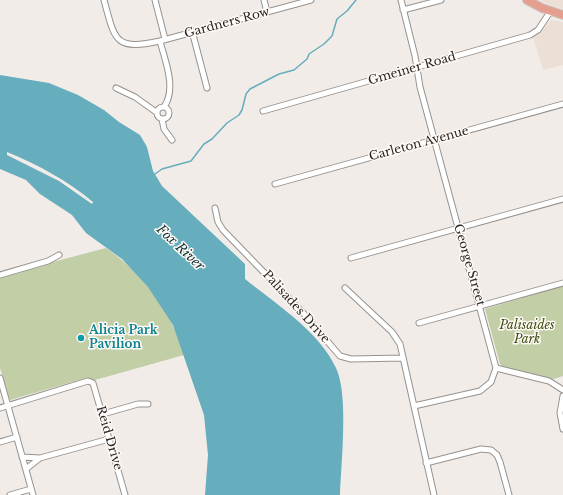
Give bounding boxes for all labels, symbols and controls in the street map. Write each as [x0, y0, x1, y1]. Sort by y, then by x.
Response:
street label: Gardners Row [183, 5, 271, 41]
street label: Gmeiner Road [367, 50, 457, 88]
street label: Carleton Avenue [368, 124, 470, 164]
water label: Fox River [153, 222, 207, 274]
street label: George Street [450, 222, 488, 308]
street label: Palisades Drive [260, 268, 332, 346]
park label: Palisaides Park [499, 319, 555, 347]
place label: Alicia Park Pavilion [89, 324, 158, 352]
marker: Alicia Park Pavilion [76, 333, 86, 343]
street label: Reid Drive [93, 404, 125, 472]

